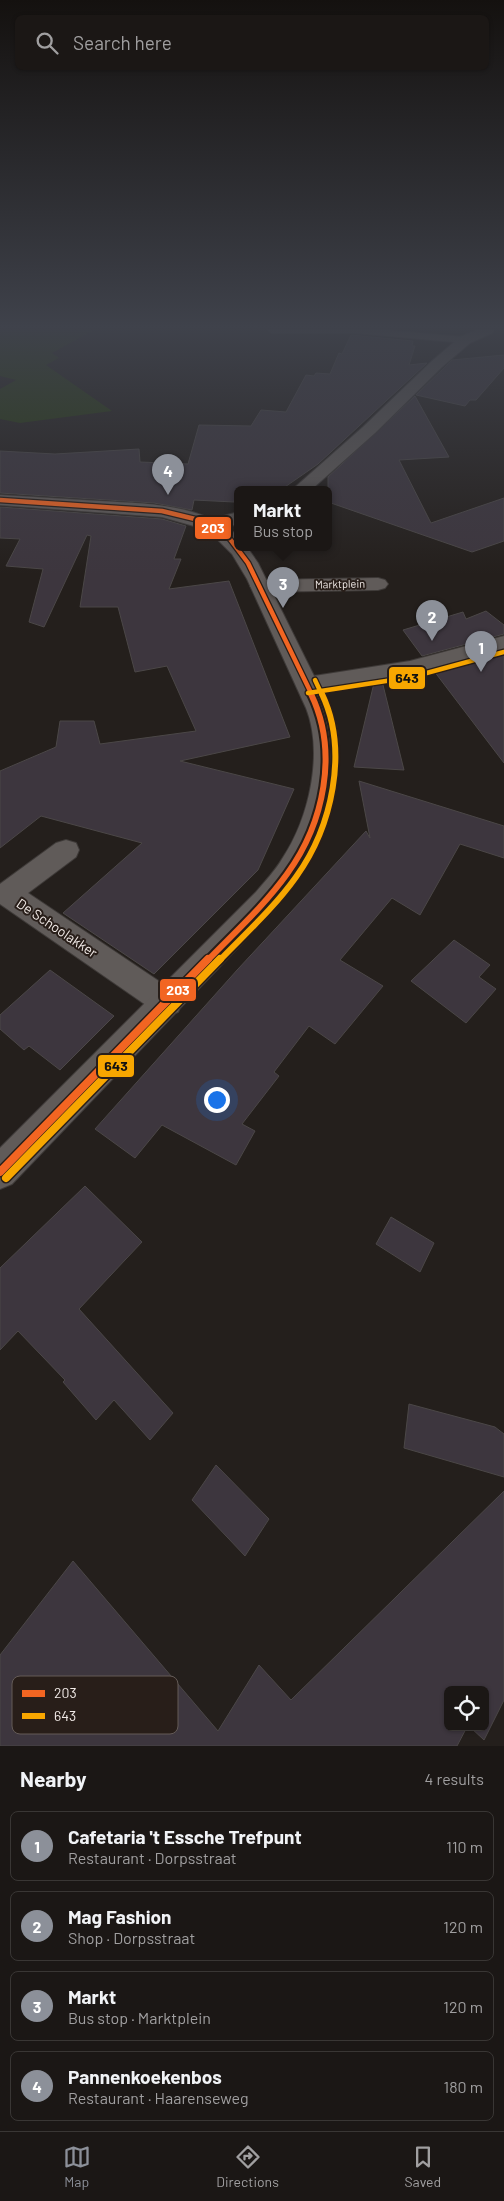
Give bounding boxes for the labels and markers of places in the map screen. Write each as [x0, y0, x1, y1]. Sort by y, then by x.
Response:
pin: 4 [152, 454, 184, 495]
pin: 3 [267, 567, 299, 608]
pin: 2 [416, 600, 448, 641]
pin: 1 [465, 631, 497, 672]

